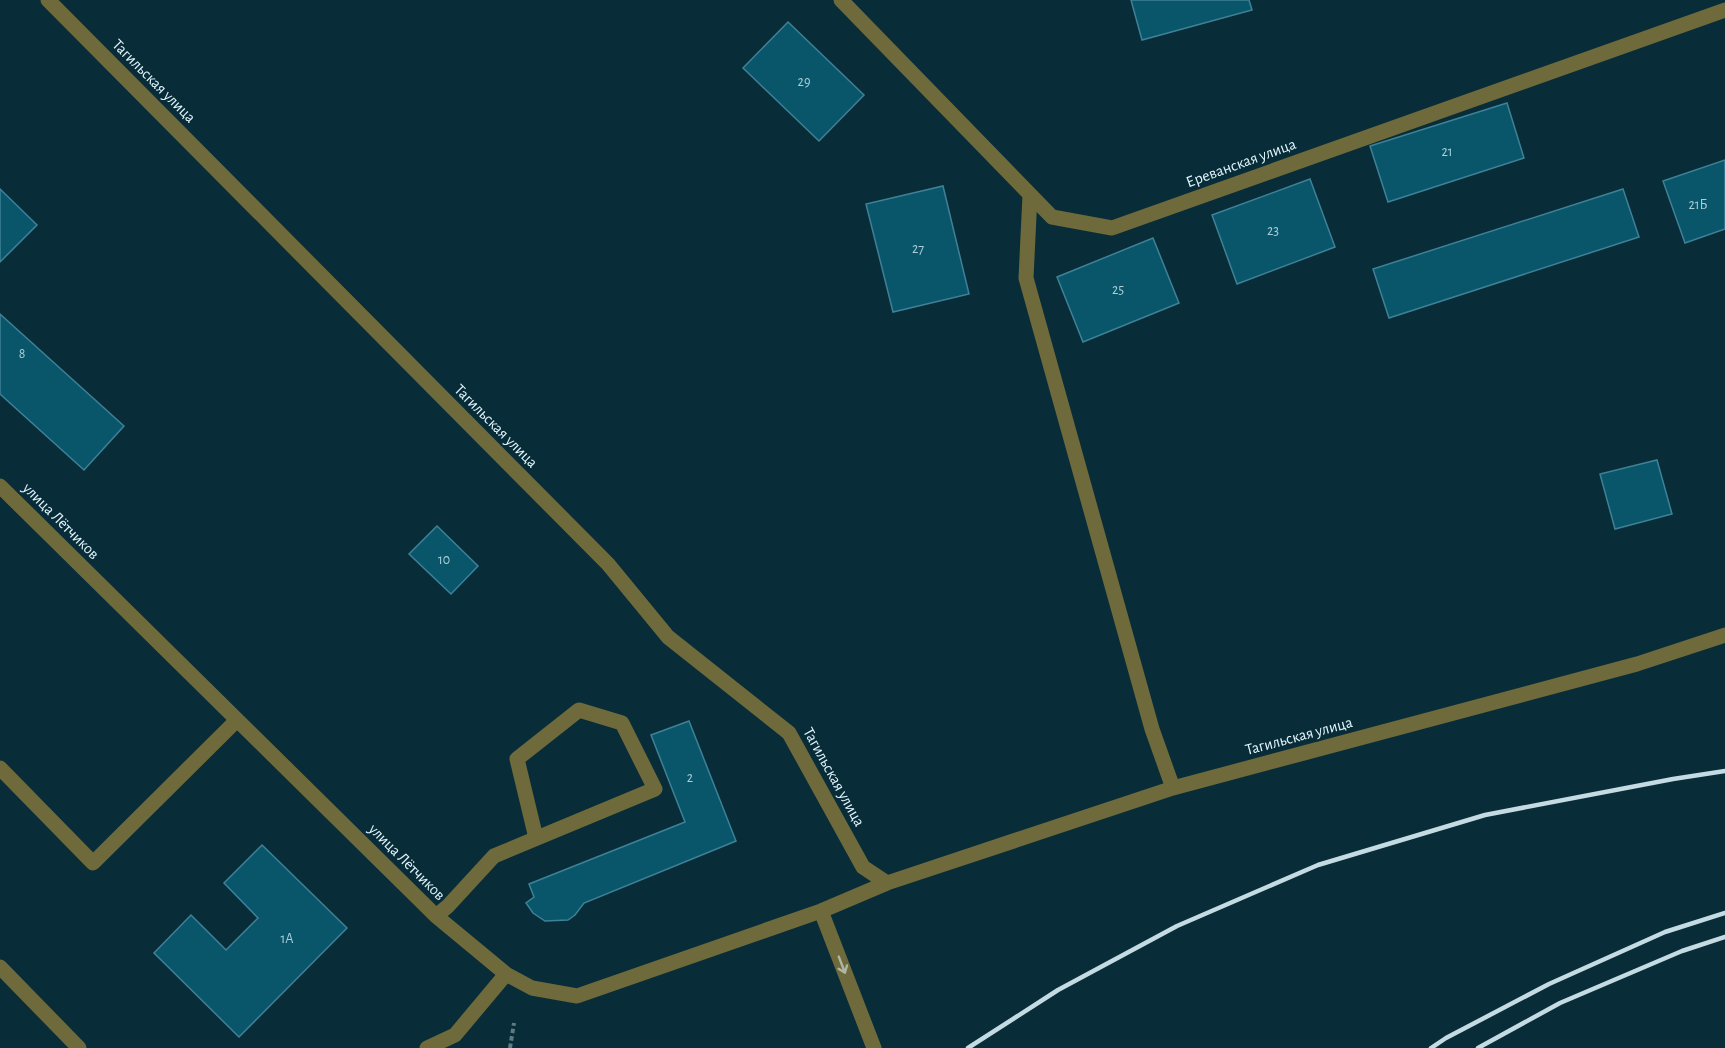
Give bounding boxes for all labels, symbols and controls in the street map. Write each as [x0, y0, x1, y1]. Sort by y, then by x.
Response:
street label: Тагильская улица [109, 36, 199, 126]
house number: 29 [798, 75, 810, 89]
street label: Ереванская улица [1184, 136, 1298, 191]
house number: 21 [1441, 145, 1453, 159]
house number: 21Б [1688, 198, 1708, 212]
house number: 23 [1267, 224, 1279, 238]
house number: 27 [912, 242, 924, 256]
house number: 25 [1112, 283, 1124, 297]
house number: 8 [19, 347, 25, 361]
street label: Тагильская улица [451, 381, 541, 471]
street label: улица Лётчиков [18, 479, 102, 563]
house number: 10 [438, 553, 450, 567]
street label: Тагильская улица [1244, 714, 1355, 759]
street label: Тагильская улица [799, 725, 868, 830]
house number: 2 [687, 771, 693, 785]
street label: улица Лётчиков [364, 820, 448, 904]
house number: 1А [280, 932, 294, 946]
one-way arrow [837, 956, 848, 974]

